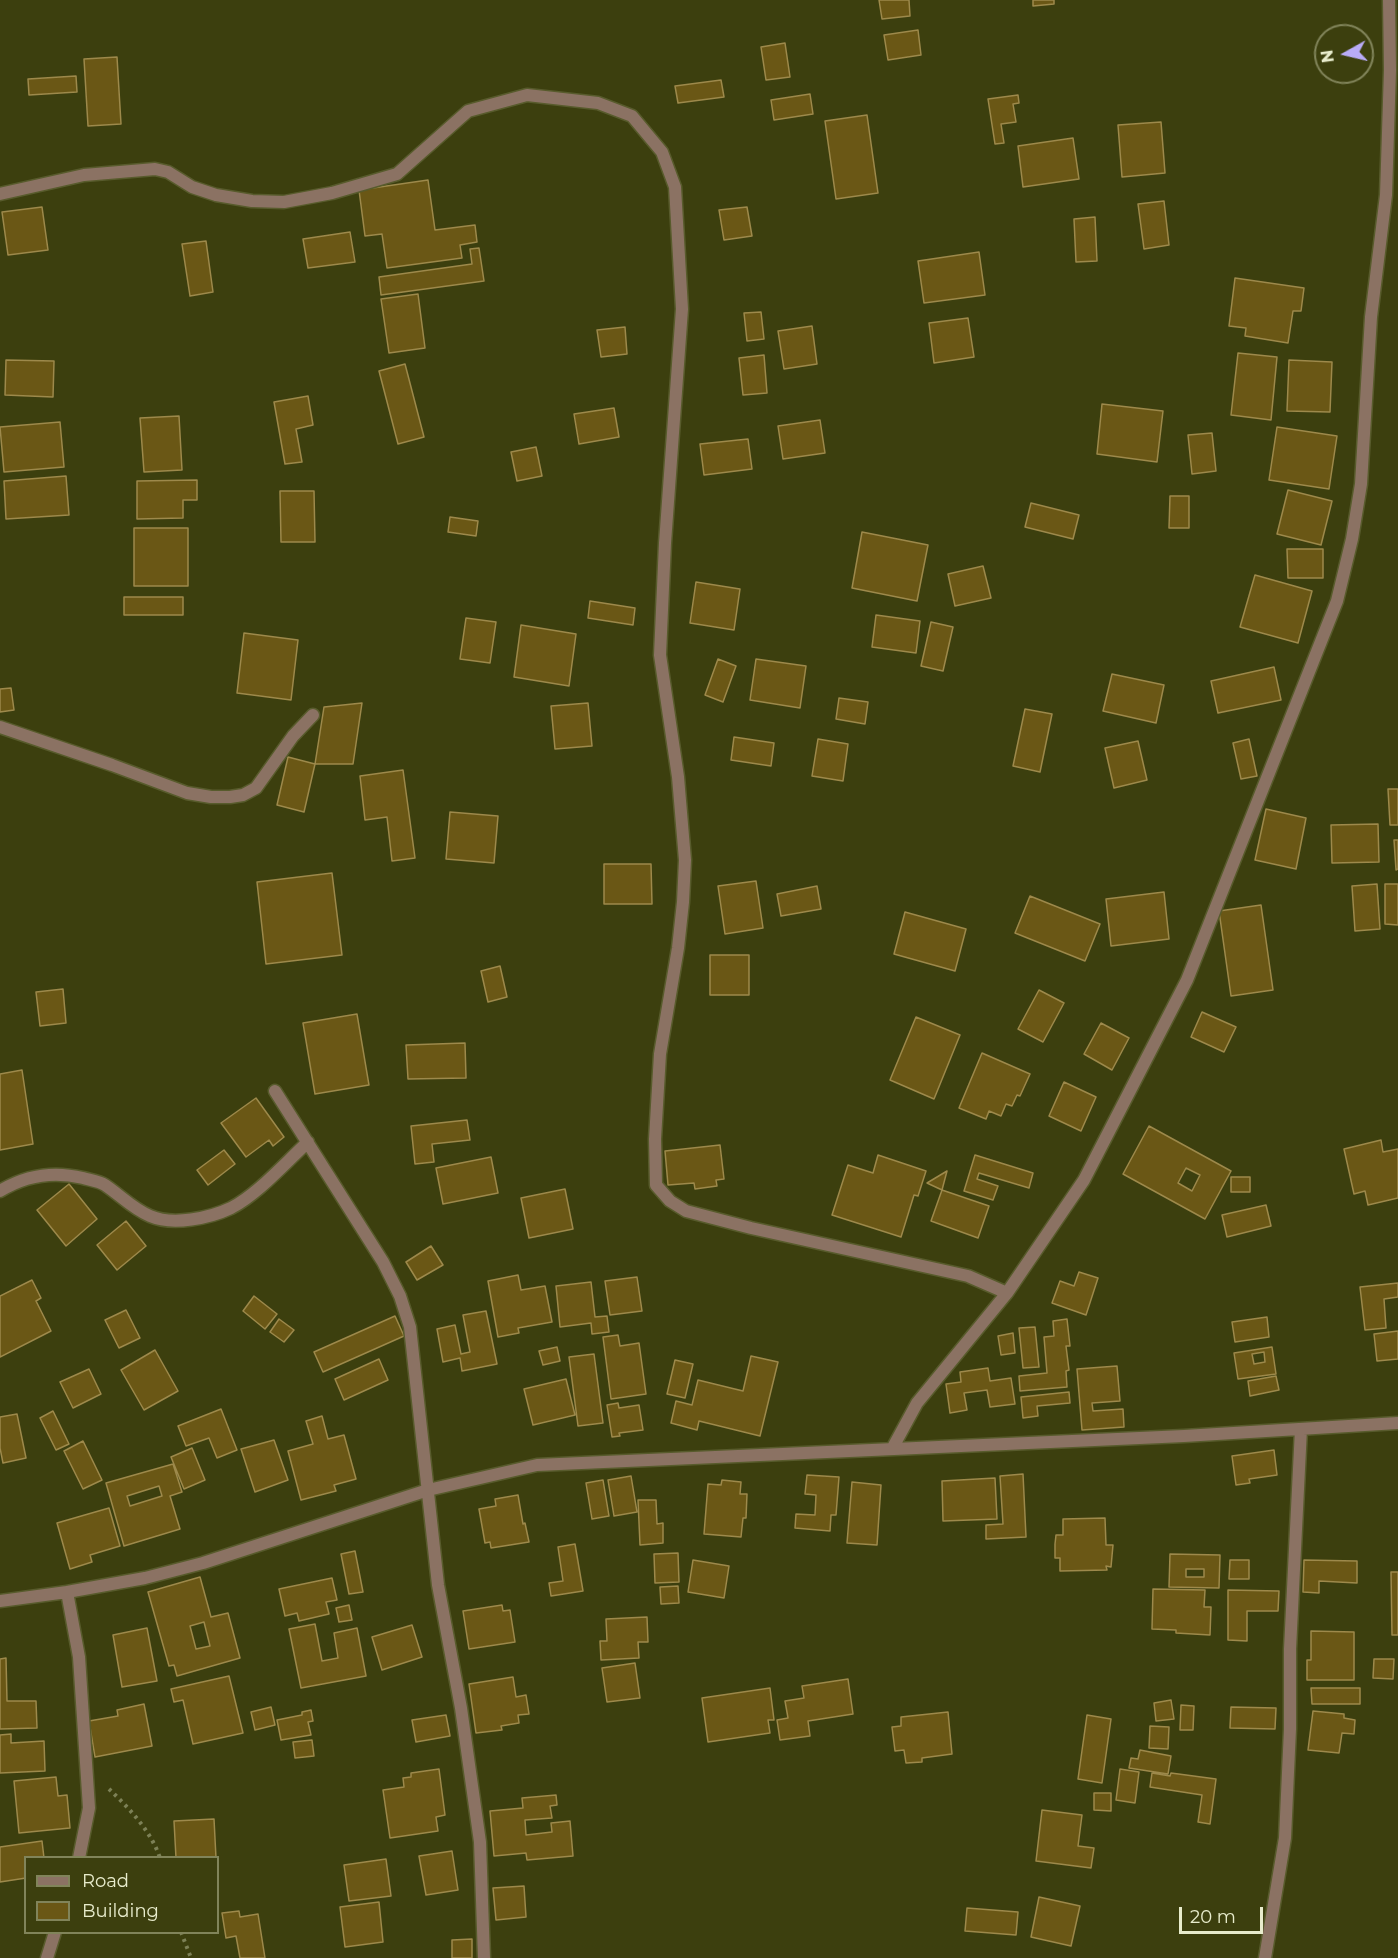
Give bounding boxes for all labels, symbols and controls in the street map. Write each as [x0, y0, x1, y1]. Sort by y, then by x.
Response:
north arrow [1314, 24, 1374, 84]
text: N [1317, 49, 1338, 64]
legend [24, 1856, 219, 1934]
text: Road [82, 1870, 129, 1892]
scale bar [1182, 1895, 1266, 1933]
text: Building [82, 1900, 159, 1922]
text: 20 m [1190, 1906, 1236, 1928]

